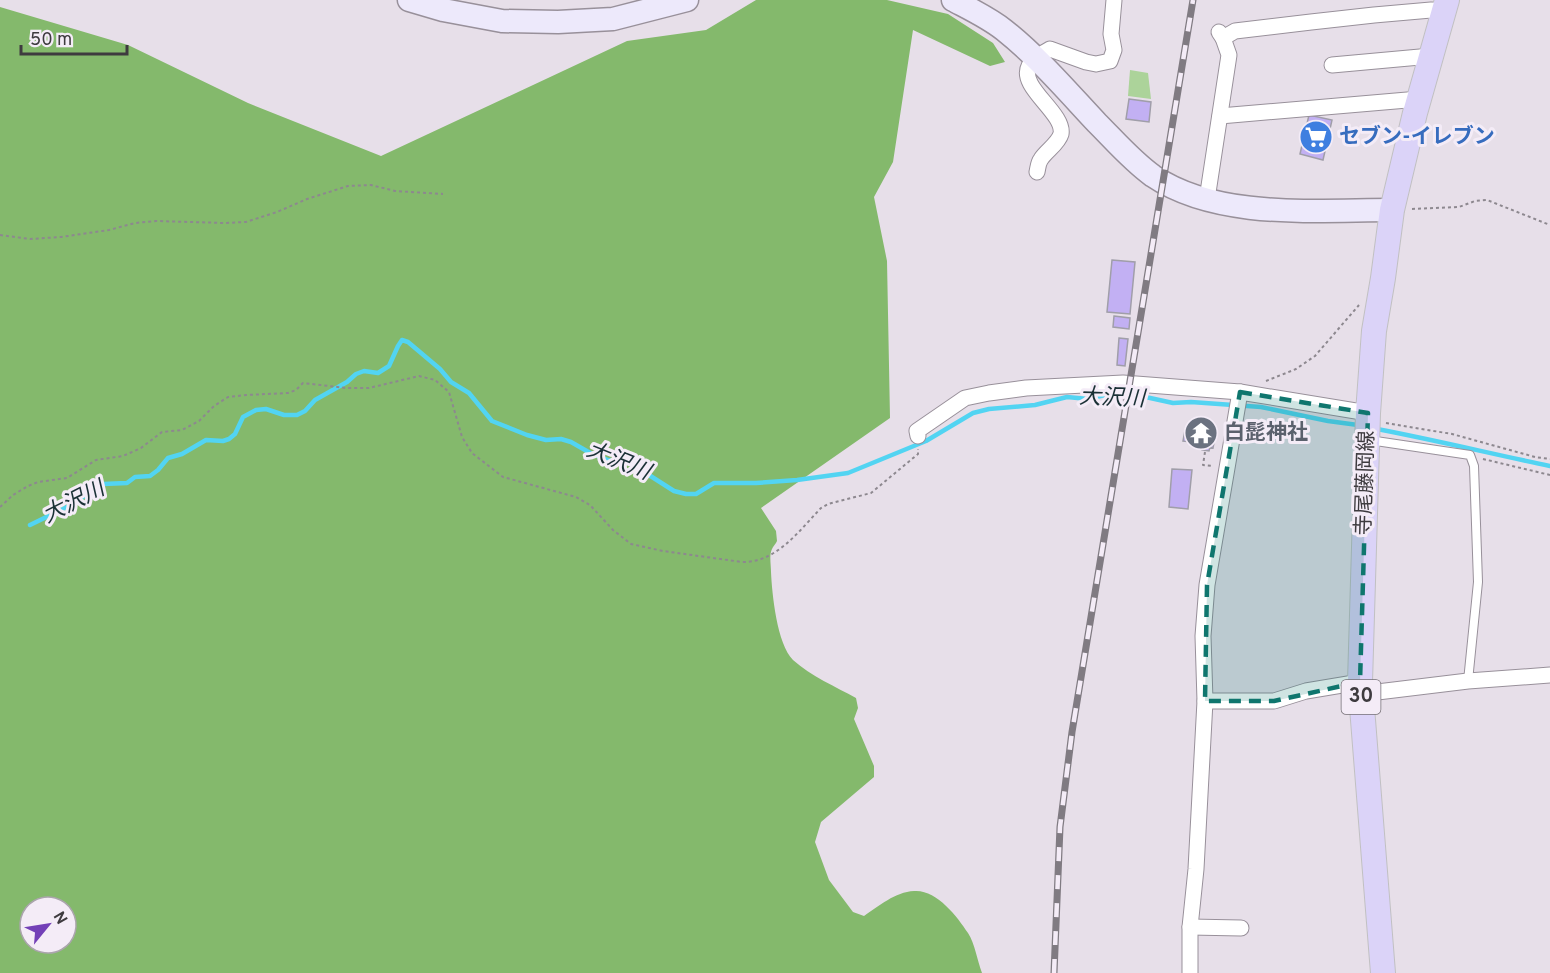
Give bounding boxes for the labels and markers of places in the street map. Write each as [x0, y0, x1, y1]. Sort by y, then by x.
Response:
supermarket icon: セブン-イレブン [1298, 119, 1334, 155]
place label: セブン-イレブン [1339, 124, 1495, 151]
temple icon: 白髭神社 [1183, 415, 1219, 451]
place label: 白髭神社 [1224, 420, 1308, 447]

